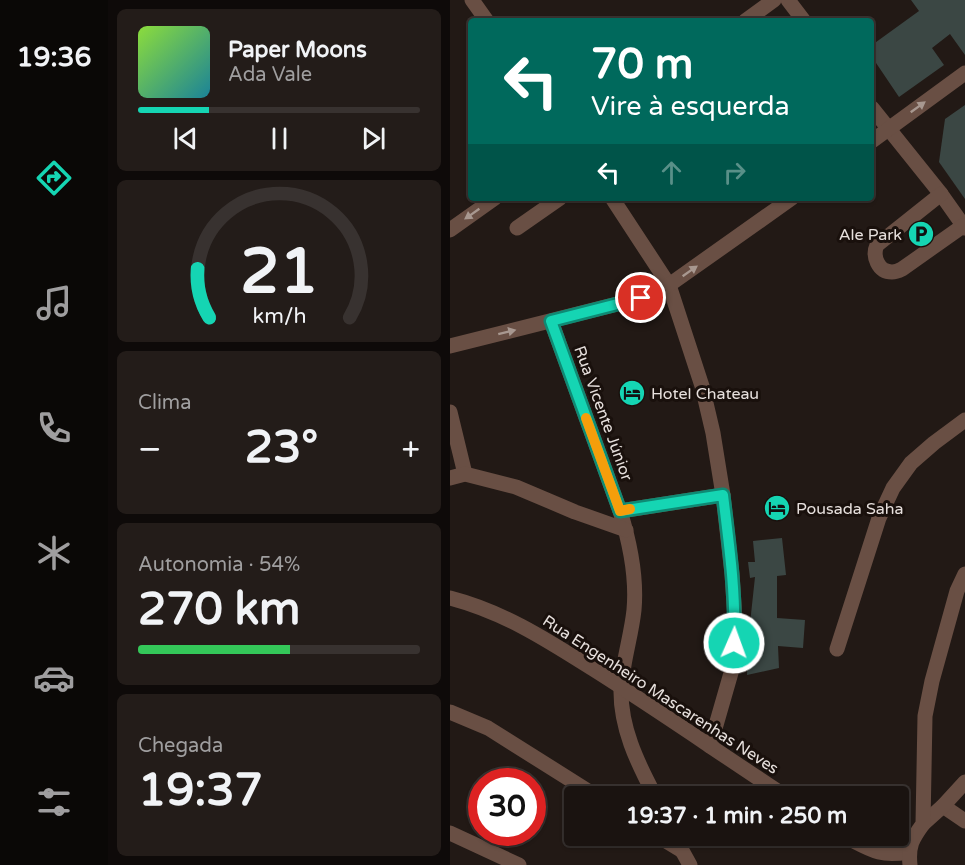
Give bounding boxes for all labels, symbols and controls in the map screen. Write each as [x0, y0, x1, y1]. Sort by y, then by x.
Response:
text: Paper Moons [228, 37, 367, 63]
text: 70 m [591, 39, 693, 90]
text: 19:36 [17, 41, 91, 74]
icon: left [492, 42, 570, 120]
text: Ada Vale [228, 63, 312, 87]
text: Vire à esquerda [591, 90, 790, 123]
one-way arrow [910, 101, 926, 113]
icon: previous [169, 122, 202, 155]
icon: pause [263, 122, 296, 155]
icon: next [357, 122, 390, 155]
icon: left [592, 156, 625, 189]
icon: ahead [655, 156, 688, 189]
icon: right [718, 156, 751, 189]
icon: directions [33, 157, 75, 199]
one-way arrow [465, 208, 481, 220]
parking icon: Ale Park [906, 219, 936, 249]
place label: Ale Park [839, 225, 902, 245]
text: 21 [240, 235, 318, 310]
one-way arrow [682, 265, 698, 277]
pin [615, 272, 666, 323]
icon: arrive [624, 281, 657, 314]
icon: music [33, 282, 75, 324]
text: km/h [252, 304, 306, 330]
one-way arrow [498, 327, 517, 336]
street label: Rua Vicente Júnior [569, 343, 637, 484]
hotel icon: Hotel Chateau [617, 378, 647, 408]
place label: Hotel Chateau [651, 384, 759, 404]
text: Clima [138, 391, 191, 415]
icon: phone [33, 407, 75, 449]
text: 23° [245, 421, 318, 475]
text: − [138, 430, 162, 469]
text: + [401, 430, 420, 469]
hotel icon: Pousada Saha [762, 493, 792, 523]
place label: Pousada Saha [796, 499, 904, 519]
icon: climate [33, 532, 75, 574]
text: Autonomia · 54% [138, 553, 300, 577]
text: 270 km [138, 583, 300, 637]
street label: Rua Engenheiro Mascarenhas Neves [539, 611, 782, 779]
position arrow [702, 611, 766, 675]
icon: car [33, 657, 75, 699]
text: Chegada [138, 734, 223, 758]
text: 19:37 [138, 764, 263, 818]
speed limit sign: 30 [468, 768, 546, 846]
icon: filters [33, 781, 75, 823]
text: 19:37 · 1 min · 250 m [626, 803, 847, 829]

